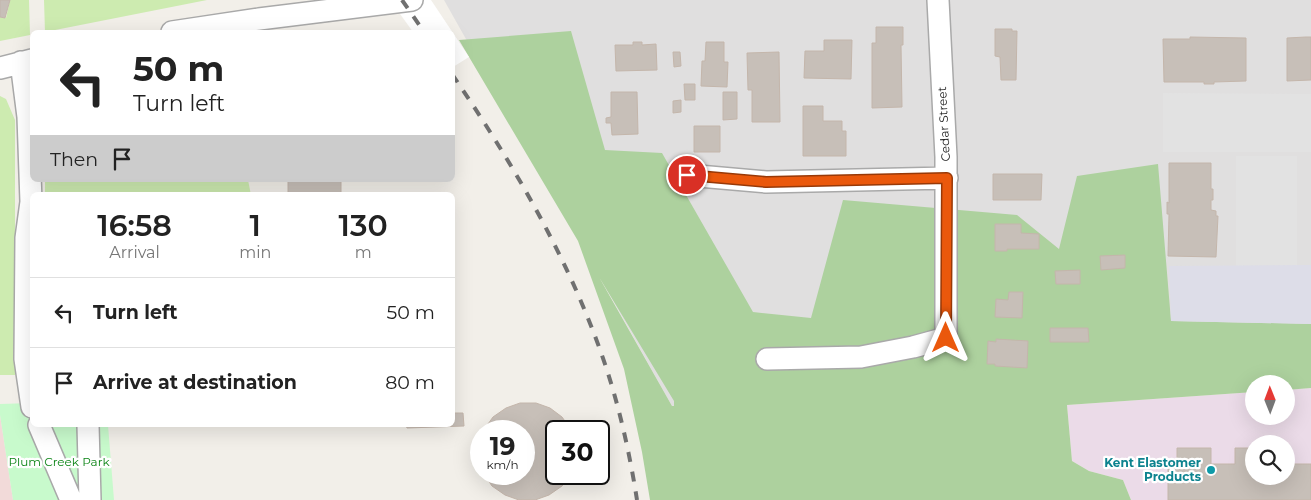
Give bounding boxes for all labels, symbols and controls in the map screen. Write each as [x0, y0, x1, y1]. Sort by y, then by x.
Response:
text: 50 m [133, 47, 224, 90]
icon: left [50, 50, 115, 115]
street label: Cedar Street [934, 86, 953, 162]
text: Turn left [133, 90, 225, 117]
icon: arrive [108, 145, 136, 173]
text: Then [50, 148, 98, 171]
pin [666, 154, 708, 196]
icon: arrive [673, 161, 701, 189]
text: 16:58 [97, 207, 172, 244]
text: 1 [250, 207, 261, 244]
text: 130 [339, 207, 388, 244]
text: Arrival [109, 243, 160, 262]
text: min [239, 243, 271, 262]
text: m [355, 243, 372, 262]
icon: left [50, 299, 78, 327]
text: Turn left [93, 301, 178, 324]
text: 50 m [387, 301, 435, 324]
position arrow [919, 311, 971, 363]
icon: arrive [50, 369, 78, 397]
text: Arrive at destination [93, 371, 297, 394]
text: 80 m [385, 371, 435, 394]
north arrow [1245, 375, 1295, 425]
map controls [1245, 375, 1295, 485]
speed limit sign: 30 [545, 420, 610, 485]
text: 19 [490, 431, 515, 461]
button: search [1245, 435, 1295, 485]
park label: Plum Creek Park [8, 454, 110, 469]
place label: Kent Elastomer Products [1104, 455, 1202, 484]
text: km/h [486, 457, 519, 472]
marker: Kent Elastomer Products [1205, 464, 1217, 476]

